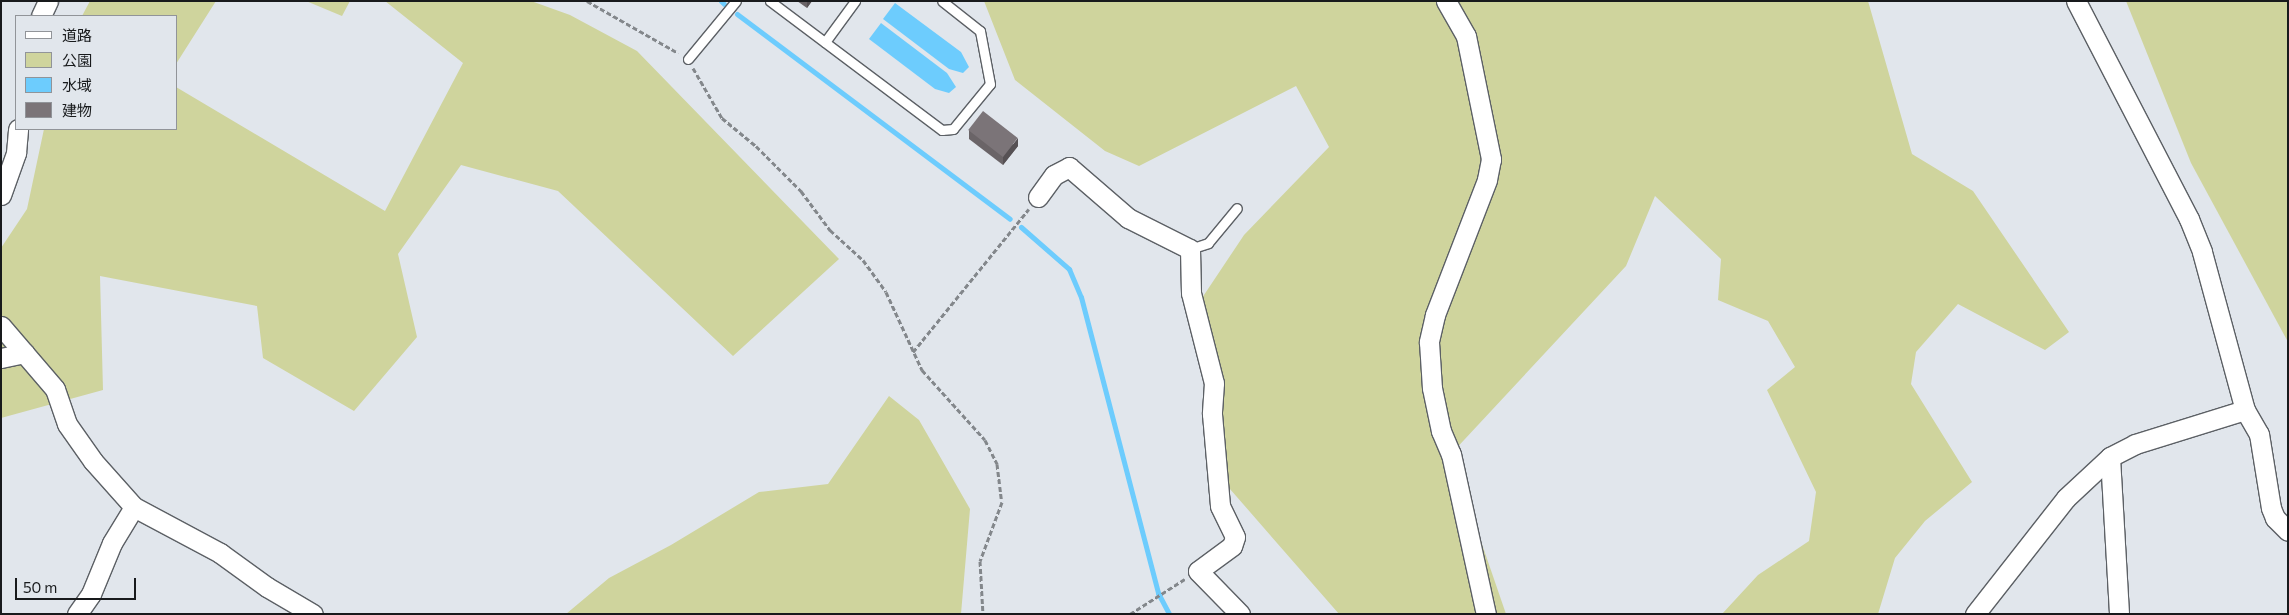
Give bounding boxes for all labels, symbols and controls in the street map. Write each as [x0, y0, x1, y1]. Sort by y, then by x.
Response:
legend [15, 15, 178, 130]
text: 道路 [62, 26, 92, 44]
text: 公園 [62, 51, 92, 69]
text: 水域 [62, 76, 92, 94]
text: 建物 [62, 101, 92, 119]
scale bar [18, 568, 139, 600]
text: 50 m [23, 578, 57, 596]

